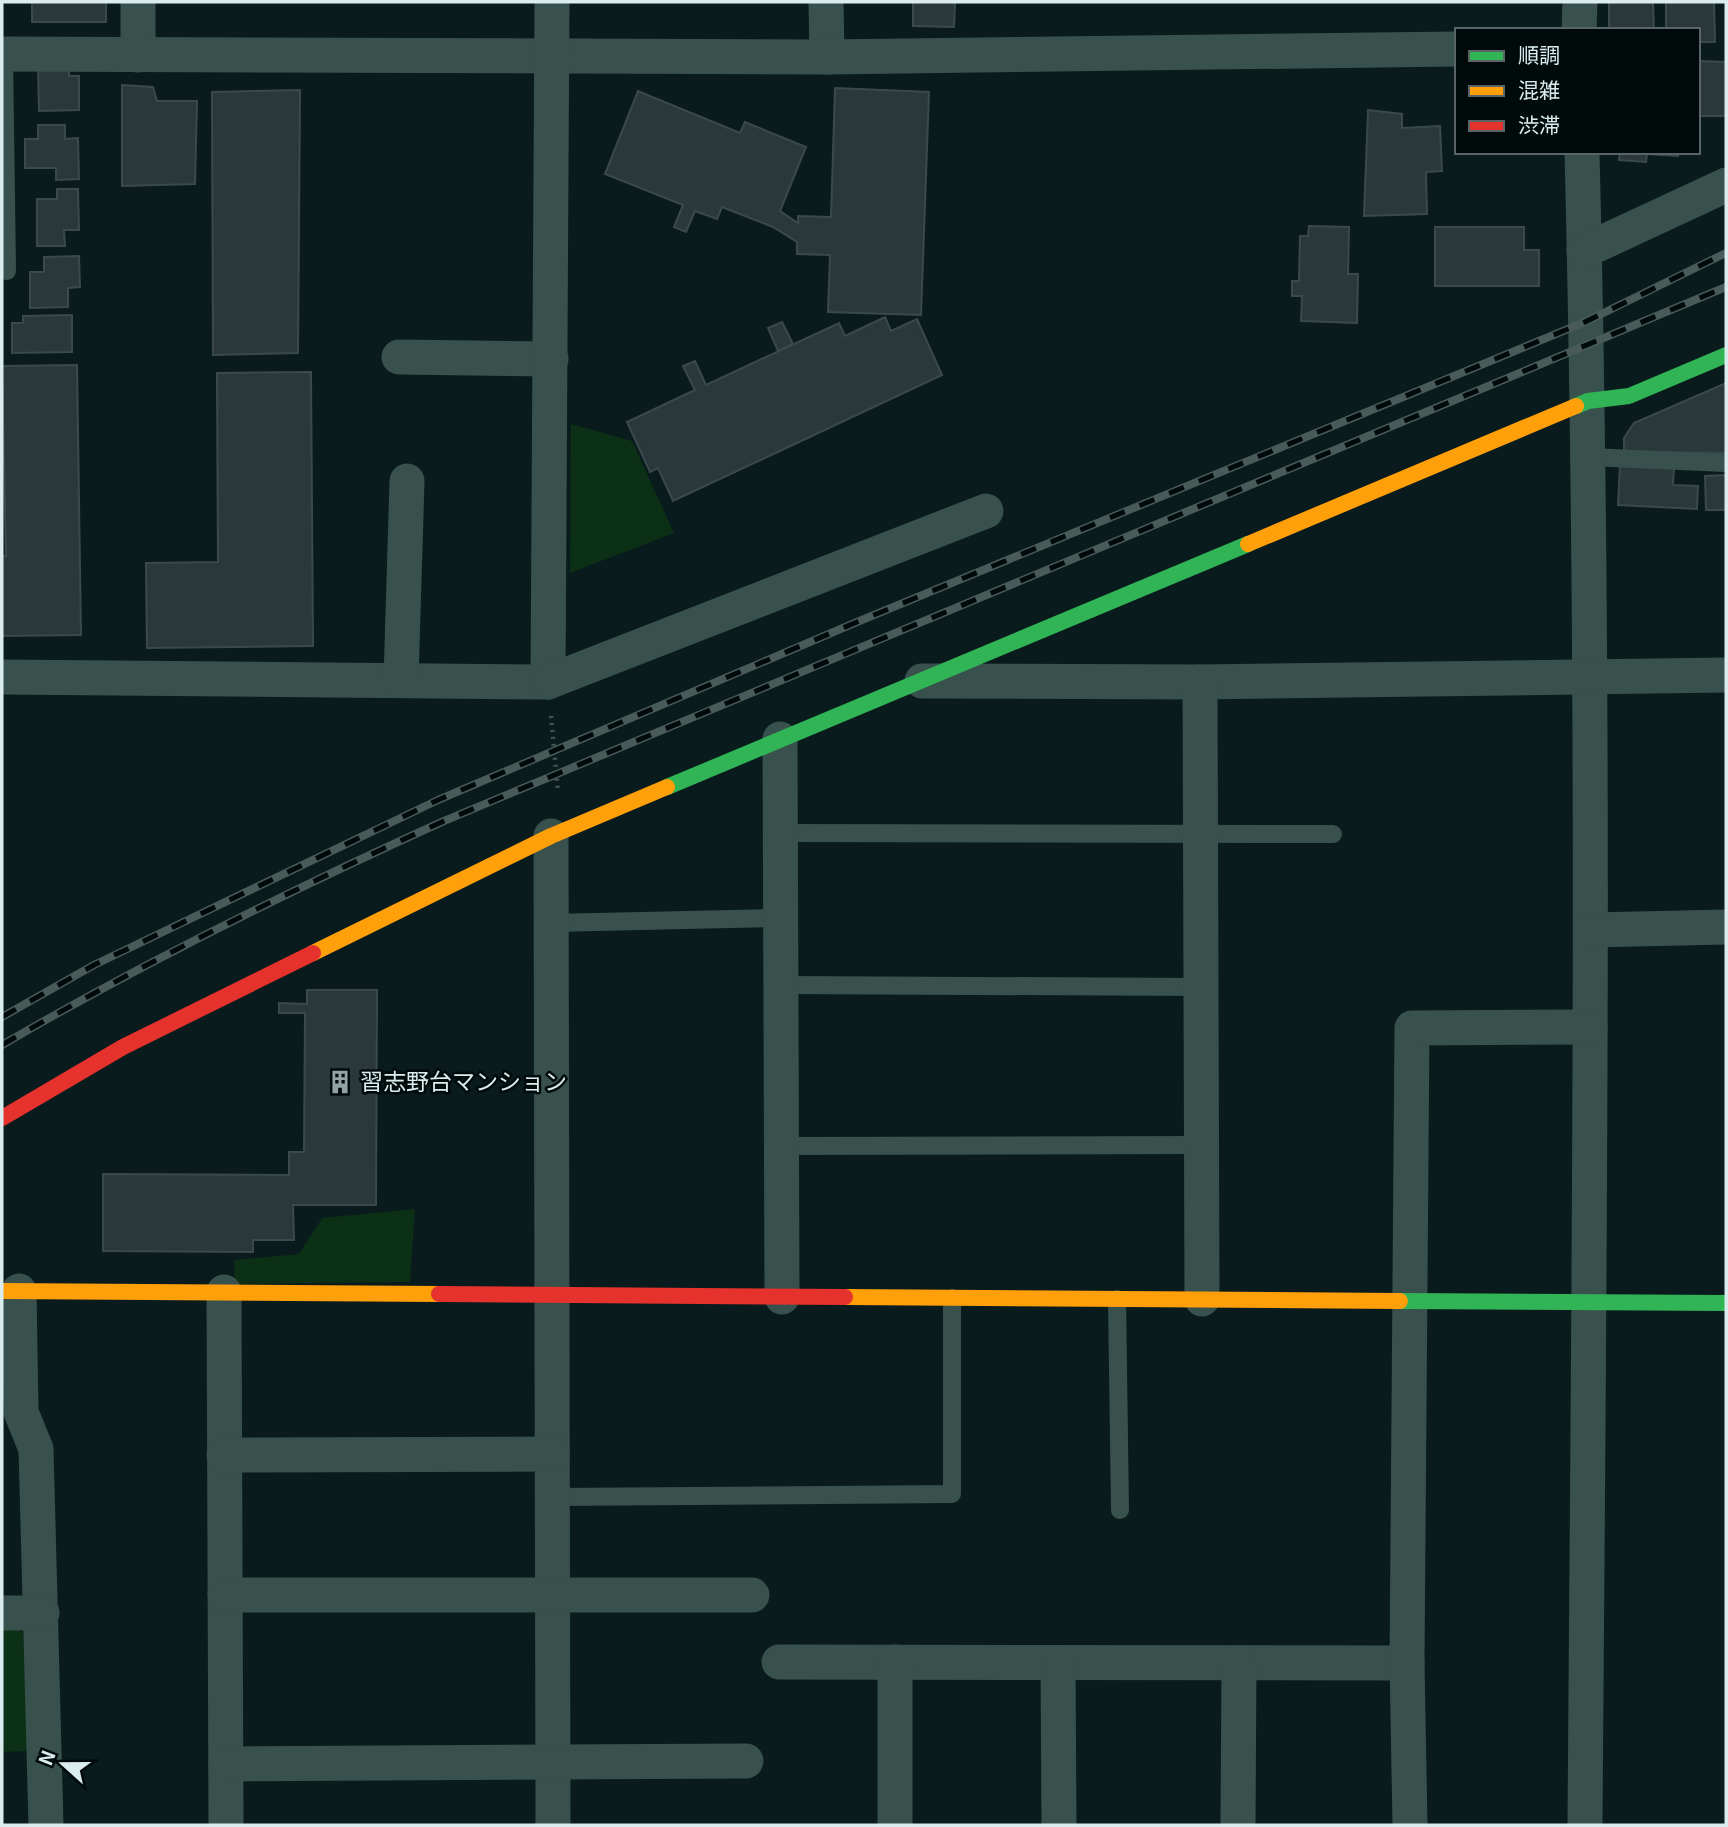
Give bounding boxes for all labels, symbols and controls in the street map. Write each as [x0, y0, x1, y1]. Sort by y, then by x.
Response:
legend [1455, 28, 1700, 154]
text: 順調 [1518, 39, 1560, 69]
text: 混雑 [1518, 74, 1560, 104]
text: 渋滞 [1518, 109, 1560, 139]
place label: 習志野台マンション [360, 1063, 567, 1097]
building icon: 習志野台マンション [326, 1068, 354, 1096]
north arrow [28, 1729, 98, 1799]
text: N [31, 1746, 61, 1769]

